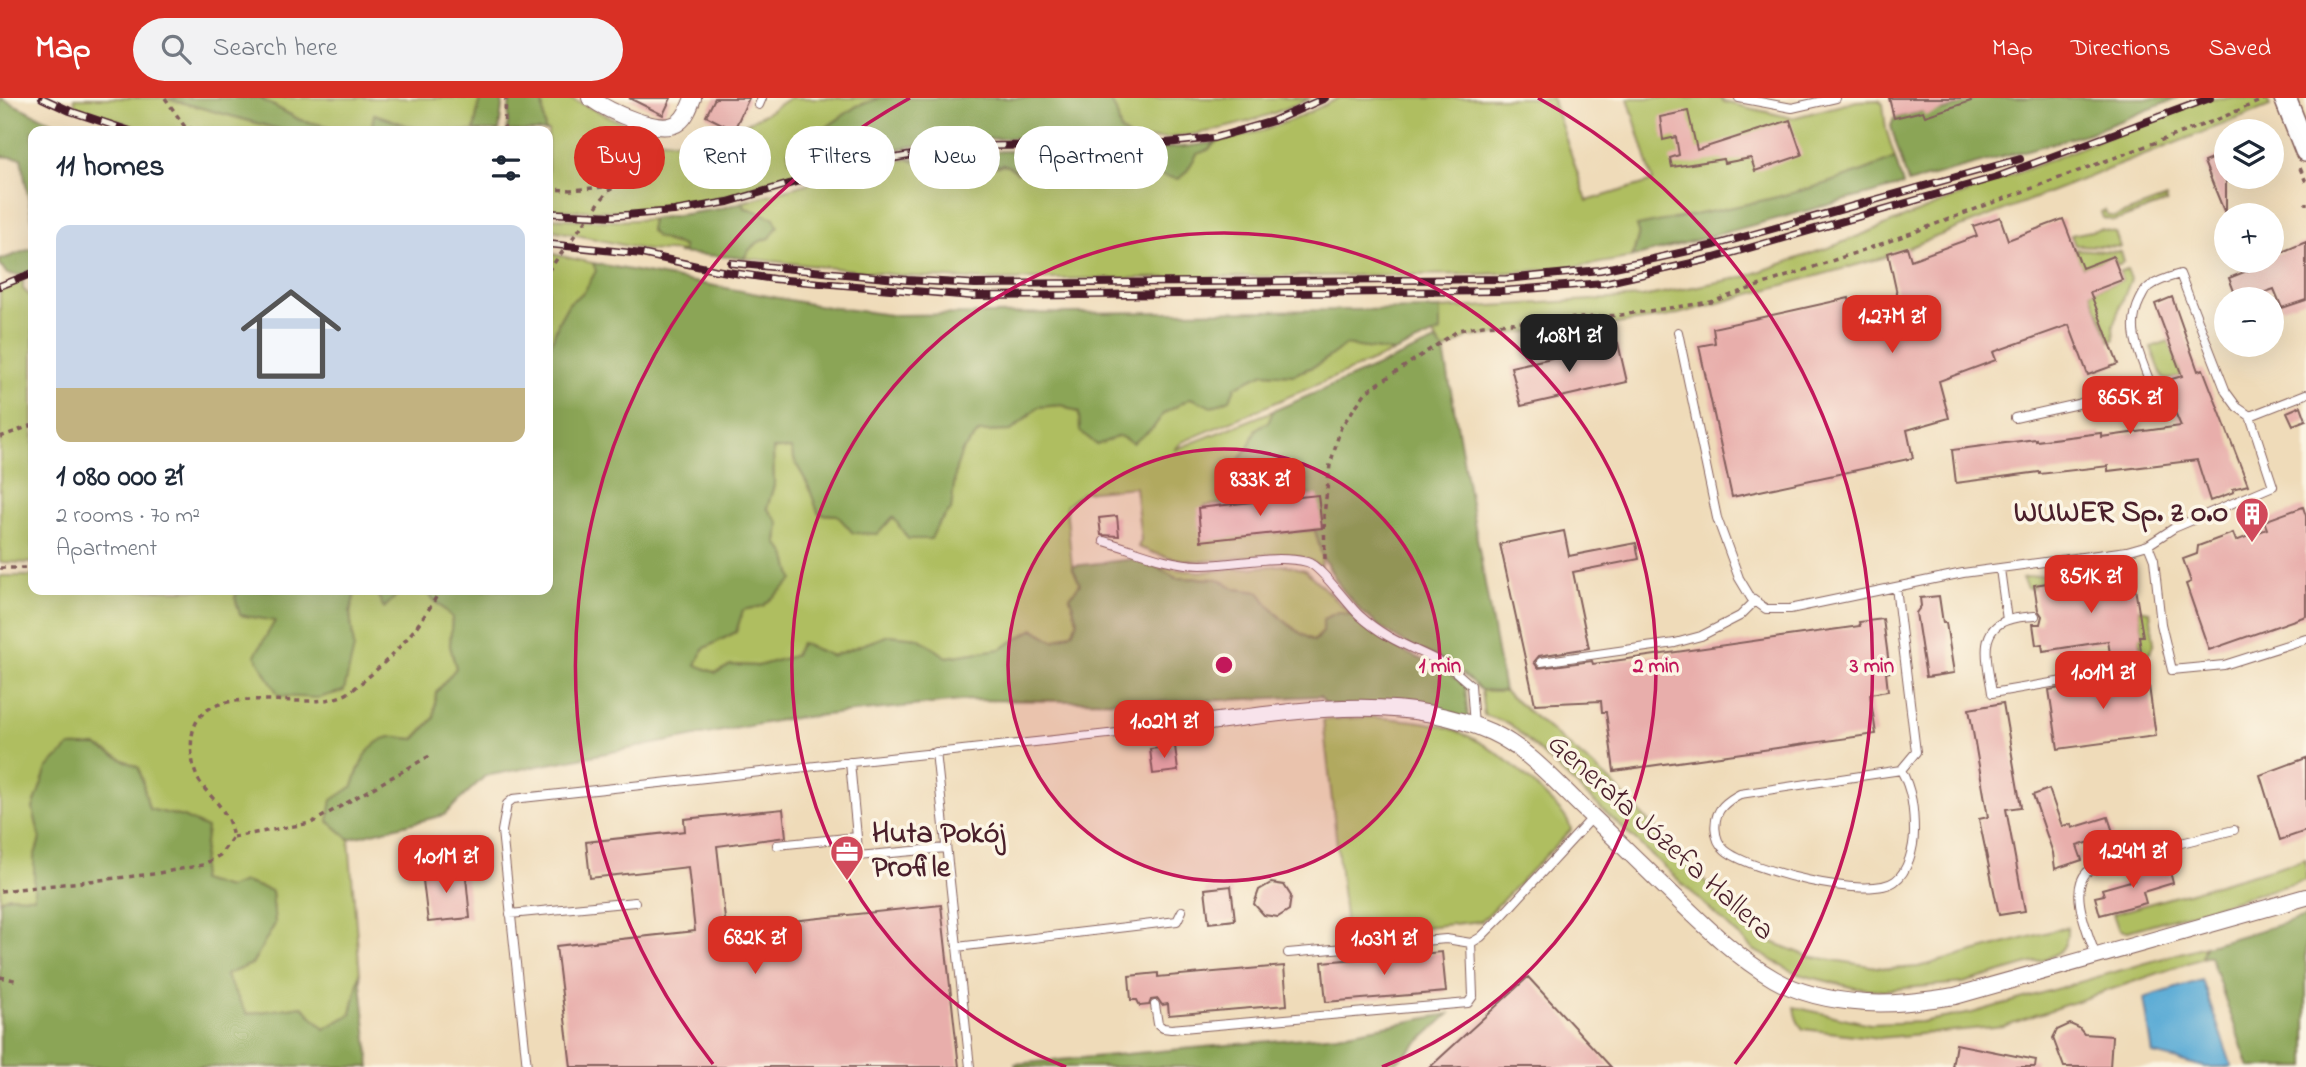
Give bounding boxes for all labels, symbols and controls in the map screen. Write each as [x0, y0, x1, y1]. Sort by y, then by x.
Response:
search box [133, 18, 623, 81]
text: Map [35, 25, 91, 73]
icon: search [157, 30, 195, 68]
text: Search here [213, 30, 337, 68]
text: Map [1992, 32, 2033, 67]
text: Directions [2071, 32, 2170, 67]
text: Saved [2208, 32, 2271, 67]
map controls [2214, 119, 2284, 357]
button: layers [2214, 119, 2284, 189]
chip: Buy [574, 126, 665, 189]
chip: Rent [679, 126, 771, 189]
chip: Filters [785, 126, 895, 189]
chip: New [909, 126, 1000, 189]
chip: Apartment [1014, 126, 1168, 189]
text: 11 homes [56, 146, 164, 190]
icon: filters [487, 149, 525, 187]
button: + [2214, 203, 2284, 273]
icon: home [228, 271, 354, 397]
button: − [2214, 287, 2284, 357]
pin: 1.27M zł [1820, 296, 1964, 355]
text: 1.27M zł [1858, 301, 1926, 334]
pin: 1.08M zł [1497, 314, 1641, 374]
text: 1.08M zł [1536, 320, 1602, 353]
pin: 865K zł [2065, 376, 2195, 436]
text: 865K zł [2098, 382, 2162, 415]
text: 1 080 000 zł [56, 456, 183, 500]
pin: 833K zł [1195, 458, 1325, 518]
text: 833K zł [1230, 464, 1290, 497]
place label: WUWER Sp. z o.o [2014, 492, 2228, 536]
building icon: WUWER Sp. z o.o [2233, 495, 2271, 544]
text: 2 rooms · 70 m² [56, 500, 200, 533]
text: Apartment [56, 533, 157, 566]
pin: 851K zł [2026, 556, 2156, 615]
text: 851K zł [2061, 561, 2121, 594]
text: 1 min [1419, 652, 1461, 682]
text: 2 min [1632, 652, 1679, 682]
text: 3 min [1849, 652, 1894, 682]
pin: 1.01M zł [2031, 652, 2175, 711]
centre of rings [1212, 653, 1236, 677]
text: 1.01M zł [2071, 657, 2135, 690]
pin: 1.02M zł [1092, 700, 1236, 760]
text: 1.02M zł [1130, 706, 1198, 739]
street label: Generała Józefa Hallera [1536, 724, 1784, 952]
place label: Huta Pokój Profile [872, 813, 1007, 891]
pin: 1.24M zł [2061, 830, 2205, 890]
office icon: Huta Pokój Profile [828, 833, 866, 882]
pin: 1.01M zł [374, 836, 518, 895]
text: 1.24M zł [2099, 836, 2167, 869]
text: 1.01M zł [414, 841, 478, 874]
pin: 682K zł [690, 916, 820, 976]
pin: 1.03M zł [1312, 918, 1456, 977]
text: 682K zł [724, 922, 786, 955]
text: 1.03M zł [1351, 923, 1417, 956]

